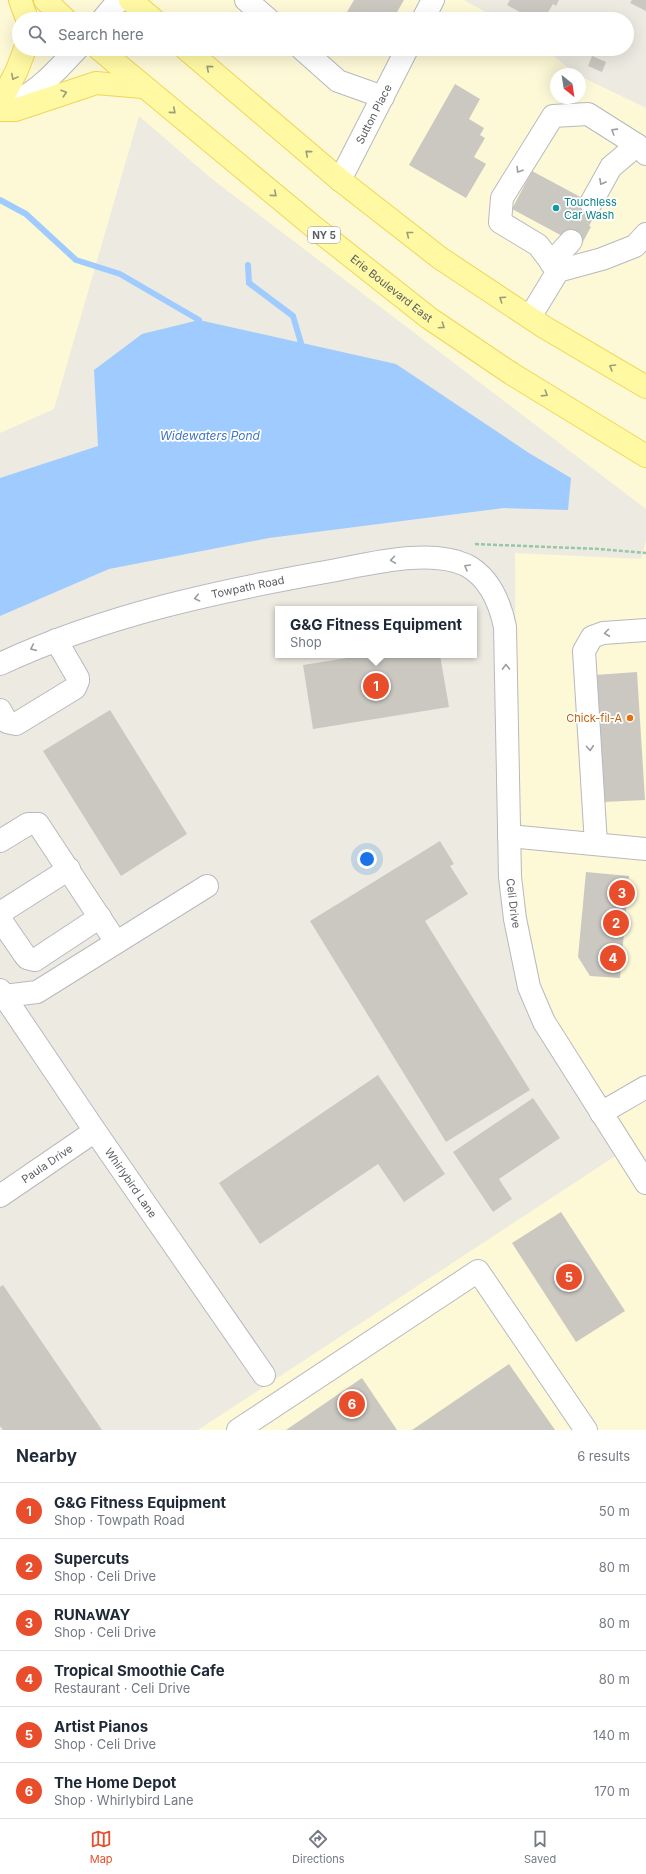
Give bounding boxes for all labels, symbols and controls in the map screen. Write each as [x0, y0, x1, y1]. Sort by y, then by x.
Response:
search box [12, 12, 634, 56]
icon: search [26, 23, 48, 45]
text: Search here [58, 25, 144, 44]
one-way arrow [206, 66, 213, 73]
north arrow [550, 68, 586, 104]
one-way arrow [11, 73, 19, 80]
street label: Sutton Place [353, 82, 395, 146]
one-way arrow [61, 90, 68, 98]
one-way arrow [169, 107, 176, 114]
one-way arrow [611, 128, 618, 136]
one-way arrow [305, 150, 312, 157]
one-way arrow [517, 166, 524, 173]
one-way arrow [600, 178, 607, 185]
one-way arrow [269, 190, 276, 197]
place label: Touchless Car Wash [564, 195, 617, 222]
marker: Touchless Car Wash [551, 203, 561, 213]
road number: NY 5 [308, 227, 340, 243]
one-way arrow [407, 232, 414, 239]
street label: Erie Boulevard East [348, 252, 435, 325]
one-way arrow [499, 296, 506, 304]
one-way arrow [438, 322, 445, 329]
one-way arrow [609, 365, 616, 372]
one-way arrow [541, 389, 548, 397]
water label: Widewaters Pond [160, 428, 261, 443]
one-way arrow [390, 555, 396, 564]
one-way arrow [464, 565, 471, 572]
street label: Towpath Road [210, 573, 286, 602]
one-way arrow [194, 593, 200, 601]
popup [275, 606, 477, 658]
text: G&G Fitness Equipment [290, 615, 462, 634]
one-way arrow [604, 628, 610, 637]
text: Shop [290, 634, 322, 650]
one-way arrow [29, 644, 36, 652]
one-way arrow [501, 664, 510, 670]
pin: 1 [363, 671, 389, 701]
place label: Chick-fil-A [566, 711, 622, 725]
marker: Chick-fil-A [625, 713, 635, 723]
one-way arrow [586, 745, 594, 751]
your location [357, 849, 377, 869]
street label: Celi Drive [503, 877, 524, 929]
pin: 3 [609, 878, 635, 908]
pin: 2 [603, 908, 629, 938]
pin: 4 [600, 943, 626, 973]
street label: Paula Drive [19, 1141, 75, 1186]
street label: Whirlybird Lane [102, 1145, 160, 1220]
pin: 5 [556, 1262, 582, 1292]
pin: 6 [339, 1389, 365, 1419]
text: Nearby [16, 1446, 77, 1466]
text: 6 results [577, 1448, 630, 1464]
text: G&G Fitness Equipment [54, 1493, 226, 1512]
text: 1 [26, 1503, 32, 1519]
text: 50 m [599, 1503, 630, 1519]
text: Shop · Towpath Road [54, 1512, 185, 1528]
text: Supercuts [54, 1549, 129, 1568]
text: 2 [25, 1559, 33, 1575]
text: 80 m [599, 1559, 630, 1575]
text: Shop · Celi Drive [54, 1568, 156, 1584]
text: RUNᴀWAY [54, 1605, 131, 1624]
text: 3 [25, 1615, 33, 1631]
text: 80 m [599, 1615, 630, 1631]
text: Shop · Celi Drive [54, 1624, 156, 1640]
text: Tropical Smoothie Cafe [54, 1661, 225, 1680]
text: 4 [25, 1671, 33, 1687]
text: 80 m [599, 1671, 630, 1687]
text: Restaurant · Celi Drive [54, 1680, 190, 1696]
text: Artist Pianos [54, 1717, 148, 1736]
text: 5 [25, 1727, 33, 1743]
text: 140 m [593, 1727, 630, 1743]
text: Shop · Celi Drive [54, 1736, 156, 1752]
text: The Home Depot [54, 1773, 176, 1792]
text: 6 [25, 1783, 33, 1799]
text: 170 m [594, 1783, 630, 1799]
text: Shop · Whirlybird Lane [54, 1792, 193, 1808]
tab: Map [90, 1828, 113, 1866]
tab: Directions [292, 1828, 345, 1866]
tab: Saved [524, 1828, 556, 1866]

